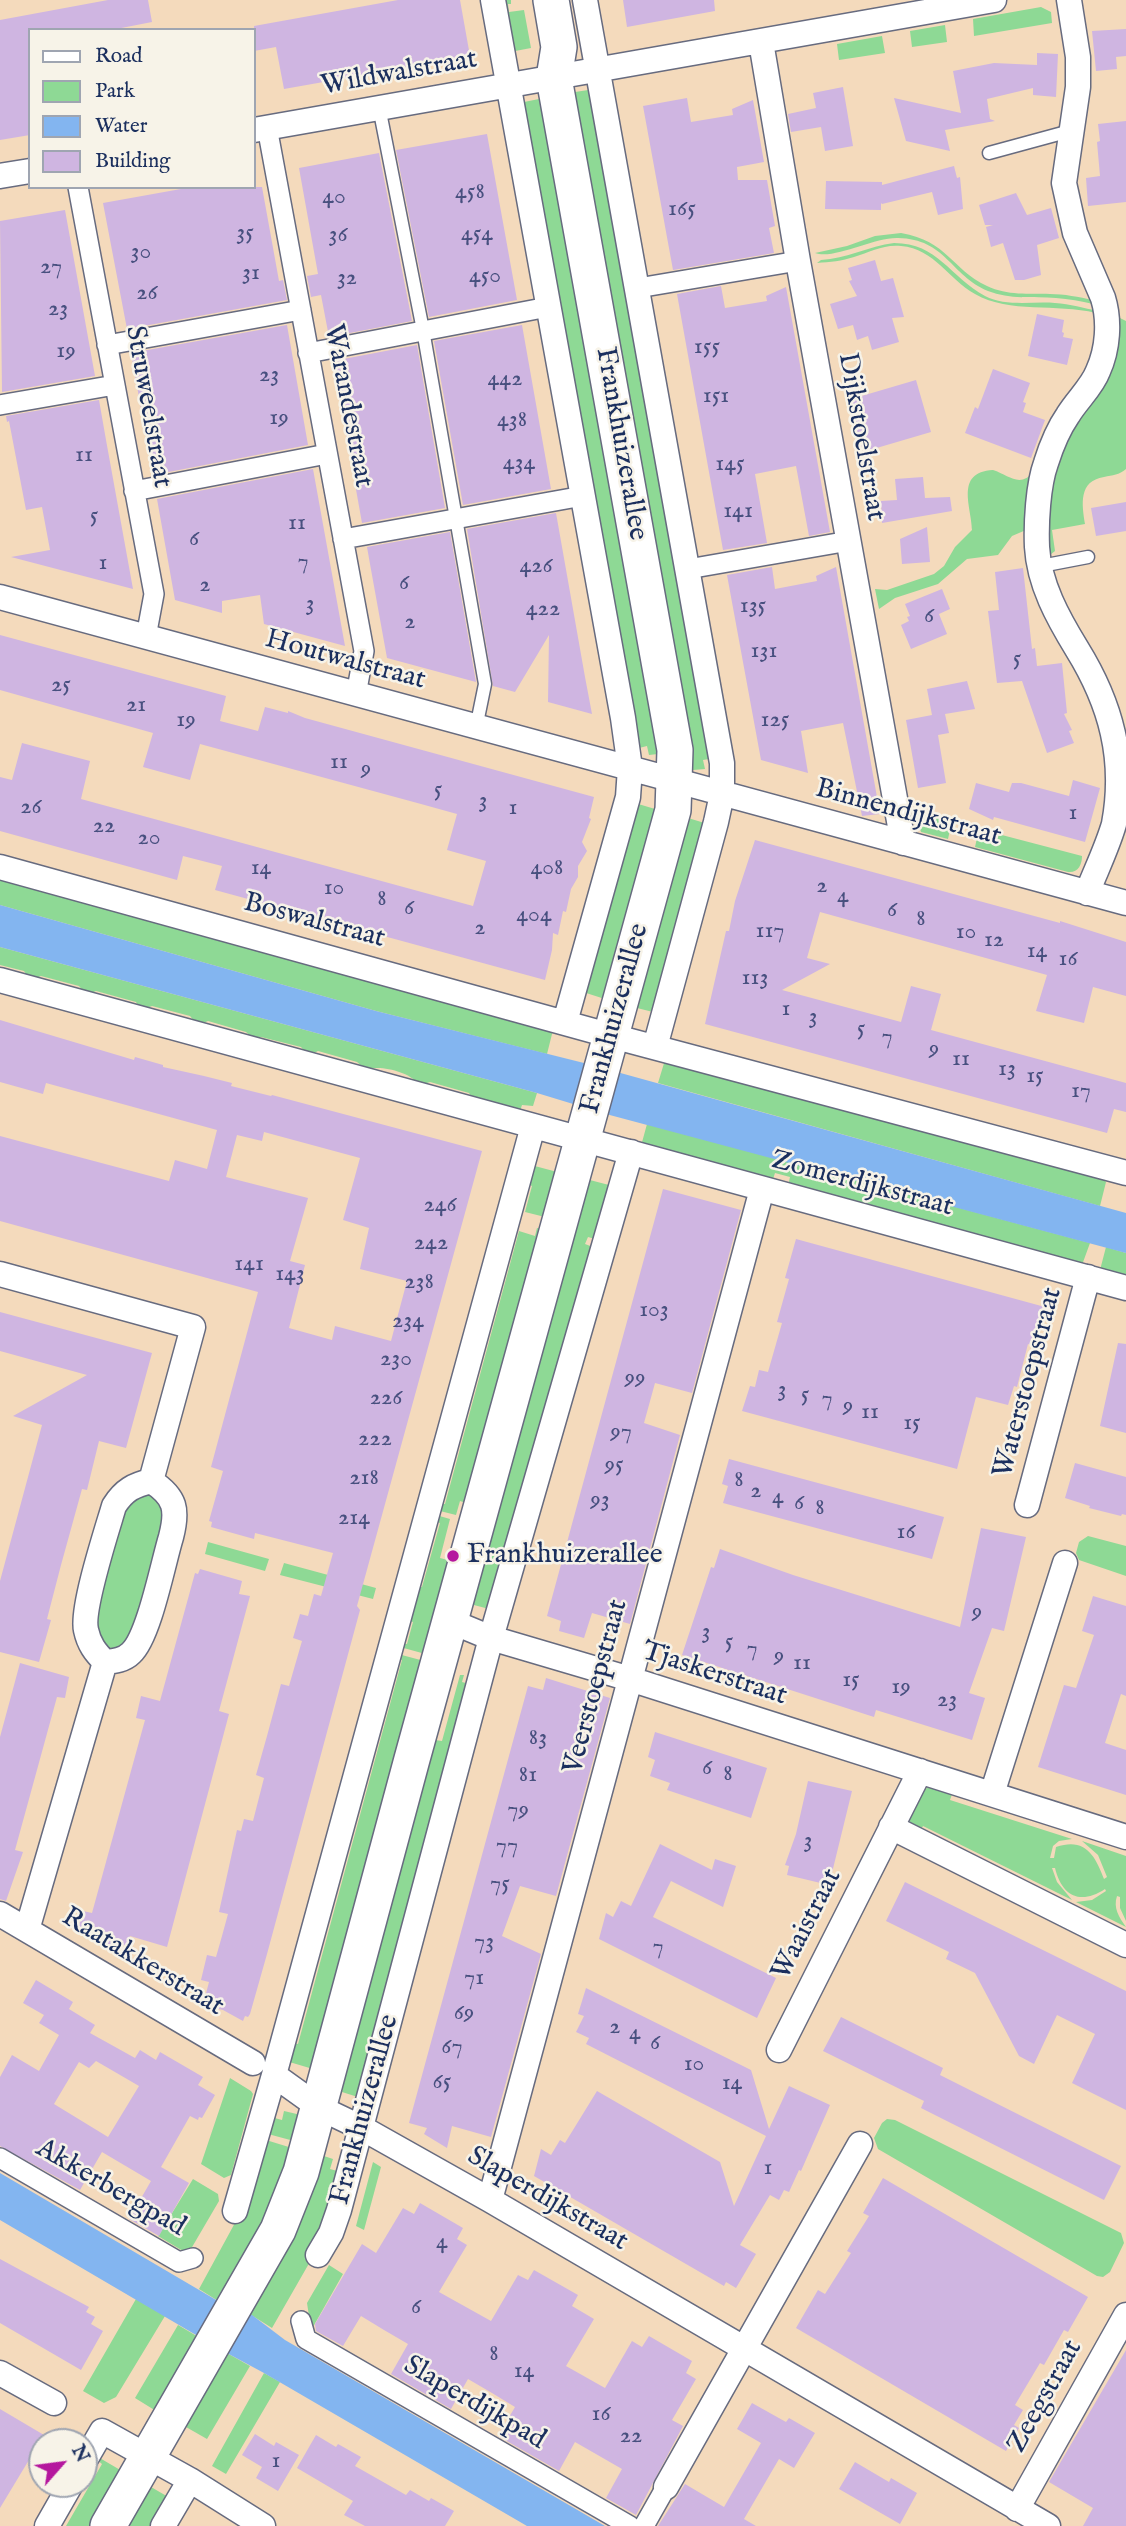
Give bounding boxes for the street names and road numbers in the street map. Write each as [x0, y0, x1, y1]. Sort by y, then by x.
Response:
street label: Wildwalstraat [318, 44, 480, 104]
street label: Warandestraat [315, 321, 379, 491]
street label: Struweelstraat [116, 323, 178, 491]
street label: Frankhuizerallee [586, 345, 654, 543]
street label: Dijkstoelstraat [829, 350, 891, 524]
street label: Houtwalstraat [261, 623, 429, 699]
street label: Binnendijkstraat [811, 773, 1005, 855]
street label: Boswalstraat [240, 887, 388, 957]
street label: Frankhuizerallee [574, 920, 658, 1118]
street label: Zomerdijkstraat [767, 1145, 957, 1225]
street label: Waterstoepstraat [987, 1284, 1071, 1482]
street label: Veerstoepstraat [558, 1596, 636, 1778]
street label: Tjaskerstraat [637, 1636, 791, 1714]
street label: Waaistraat [766, 1864, 850, 1986]
street label: Raatakkerstraat [55, 1901, 229, 2025]
street label: Frankhuizerallee [324, 2011, 408, 2209]
street label: Akkerbergpad [29, 2133, 191, 2245]
street label: Slaperdijkstraat [461, 2140, 633, 2260]
street label: Zeegstraat [1001, 2335, 1091, 2459]
street label: Slaperdijkpad [397, 2350, 551, 2458]

